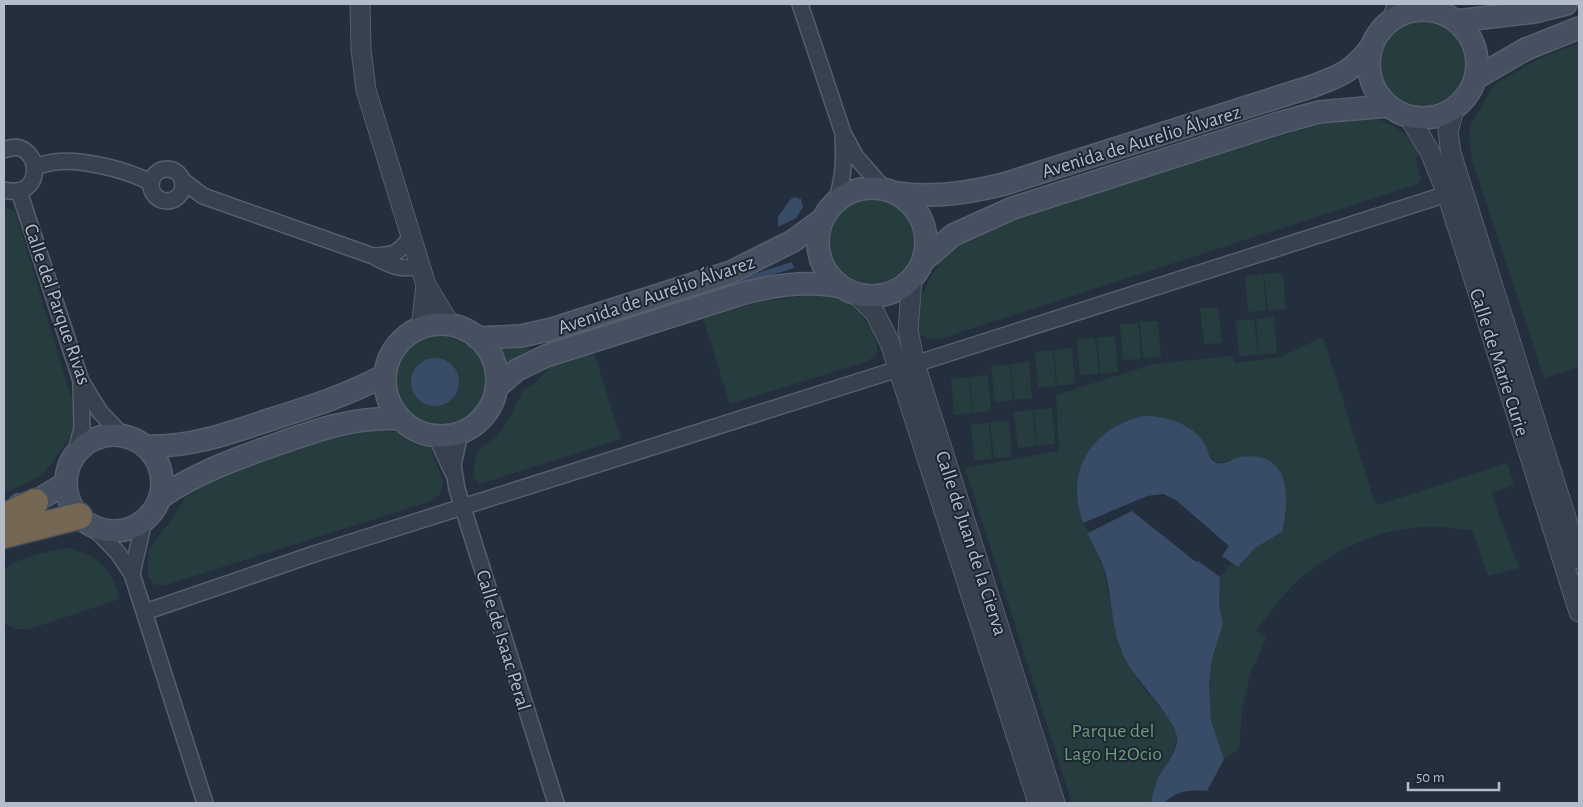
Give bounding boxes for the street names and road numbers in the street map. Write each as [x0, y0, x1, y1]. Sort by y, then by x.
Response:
street label: Avenida de Aurelio Álvarez [1039, 101, 1243, 182]
street label: Calle del Parque Rivas [20, 221, 94, 387]
street label: Avenida de Aurelio Álvarez [555, 251, 757, 338]
street label: Calle de Marie Curie [1466, 286, 1532, 439]
street label: Calle de Juan de la Cierva [932, 449, 1010, 638]
street label: Calle de Isaac Peral [472, 568, 534, 713]

